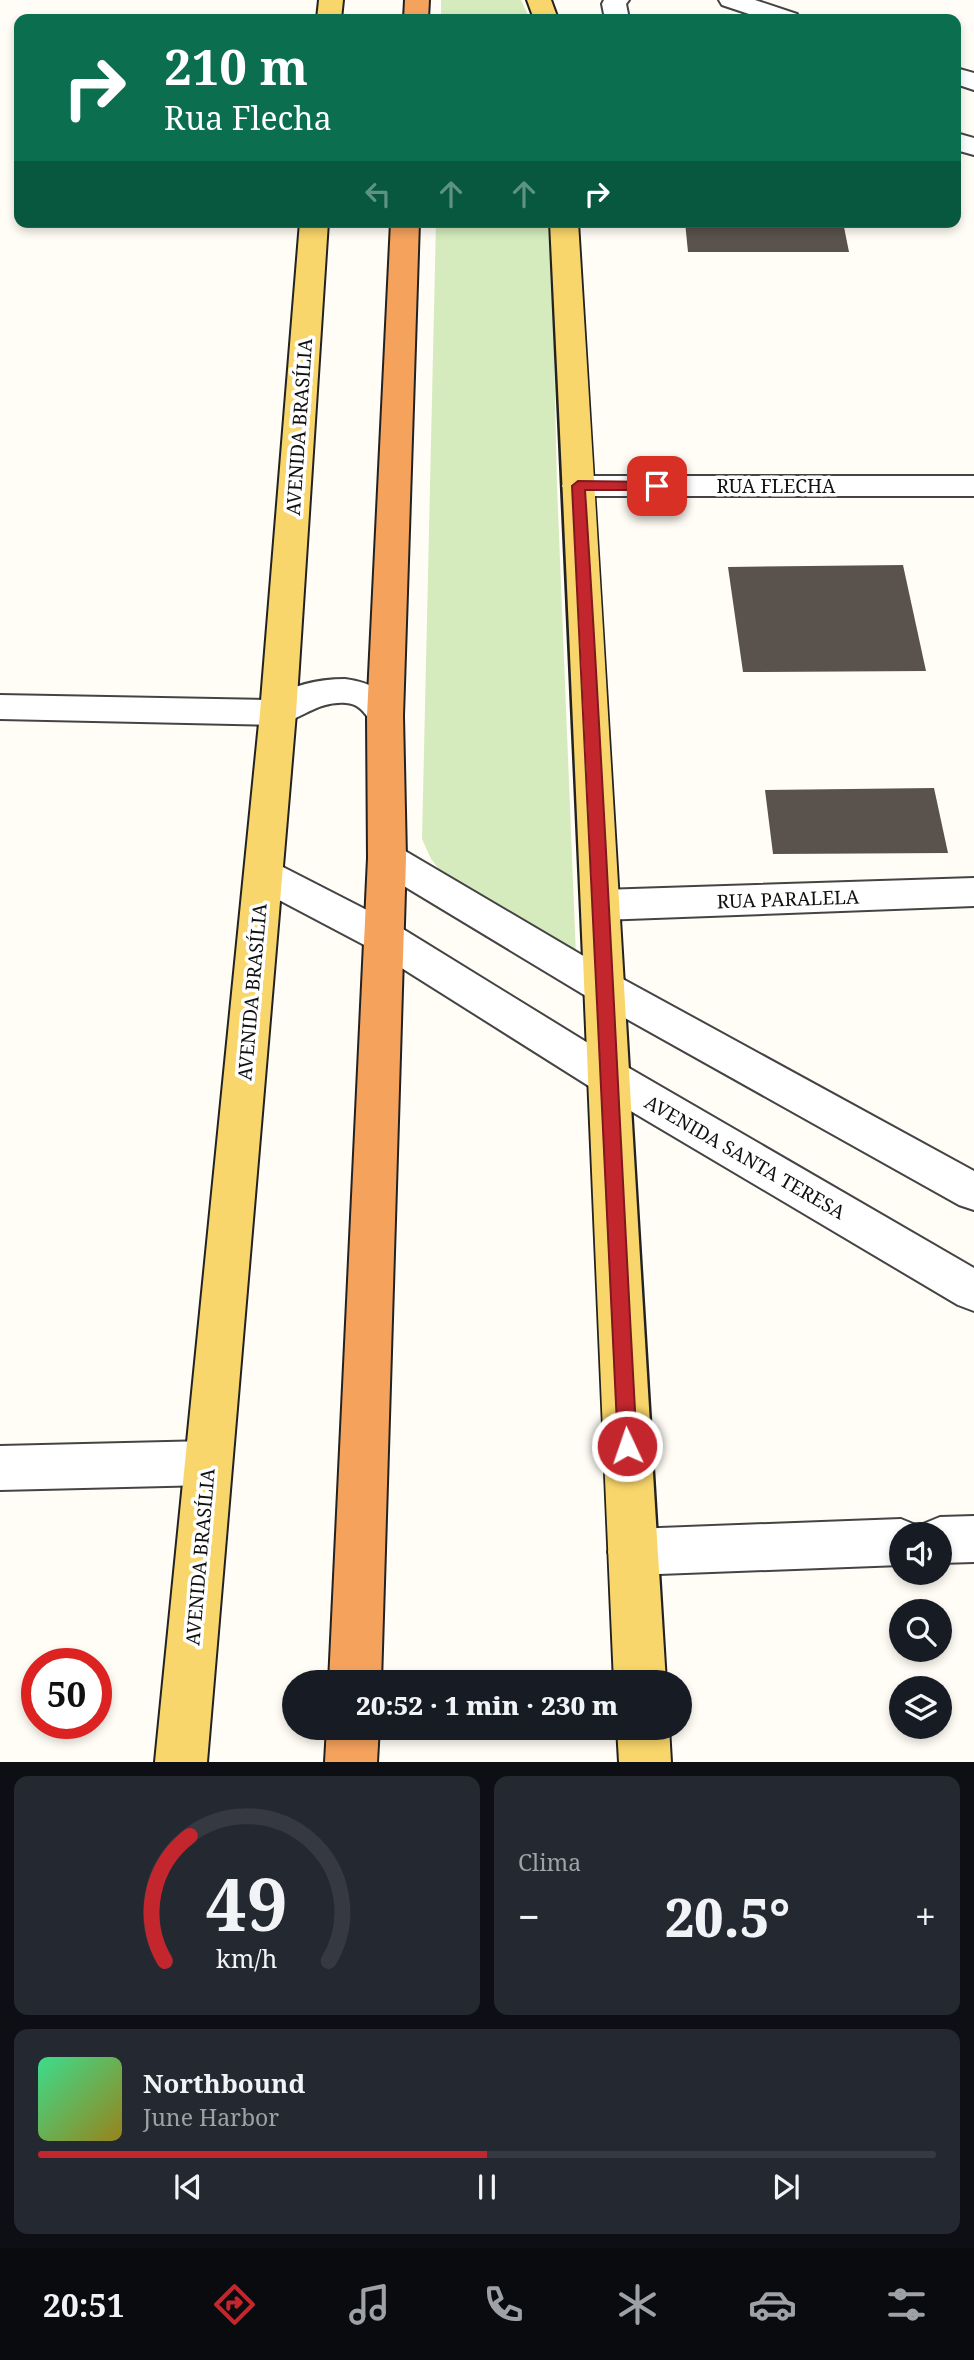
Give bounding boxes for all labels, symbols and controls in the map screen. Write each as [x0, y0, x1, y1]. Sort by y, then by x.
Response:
text: 210 m [164, 33, 308, 99]
icon: right [49, 42, 140, 133]
text: Rua Flecha [164, 96, 332, 139]
icon: left [359, 175, 397, 213]
icon: ahead [432, 175, 470, 213]
icon: ahead [505, 175, 543, 213]
icon: right [578, 175, 616, 213]
street label: AVENIDA BRASÍLIA [280, 337, 318, 516]
pin [627, 456, 687, 516]
icon: arrive [638, 467, 676, 505]
street label: RUA FLECHA [717, 473, 836, 499]
street label: RUA PARALELA [716, 883, 860, 914]
street label: AVENIDA BRASÍLIA [231, 902, 273, 1082]
street label: AVENIDA SANTA TERESA [640, 1089, 851, 1225]
position arrow [590, 1409, 664, 1483]
street label: AVENIDA BRASÍLIA [179, 1467, 221, 1647]
map controls [889, 1522, 952, 1739]
button: sound [889, 1522, 952, 1585]
button: search [889, 1599, 952, 1662]
speed limit sign: 50 [21, 1648, 112, 1739]
button: layers [889, 1676, 952, 1739]
text: 20:52 · 1 min · 230 m [356, 1687, 618, 1723]
text: Clima [518, 1846, 581, 1878]
text: 49 [206, 1854, 288, 1953]
text: 20.5° [665, 1881, 790, 1952]
text: − [518, 1890, 540, 1942]
text: + [915, 1890, 936, 1942]
text: km/h [216, 1941, 278, 1975]
text: Northbound [143, 2065, 305, 2101]
text: June Harbor [143, 2101, 279, 2133]
icon: previous [169, 2168, 207, 2206]
icon: pause [468, 2168, 506, 2206]
icon: next [767, 2168, 805, 2206]
icon: directions [210, 2280, 259, 2329]
icon: music [345, 2280, 394, 2329]
icon: phone [479, 2280, 528, 2329]
icon: climate [613, 2280, 662, 2329]
icon: car [748, 2280, 797, 2329]
icon: filters [882, 2280, 931, 2329]
text: 20:51 [43, 2283, 125, 2326]

